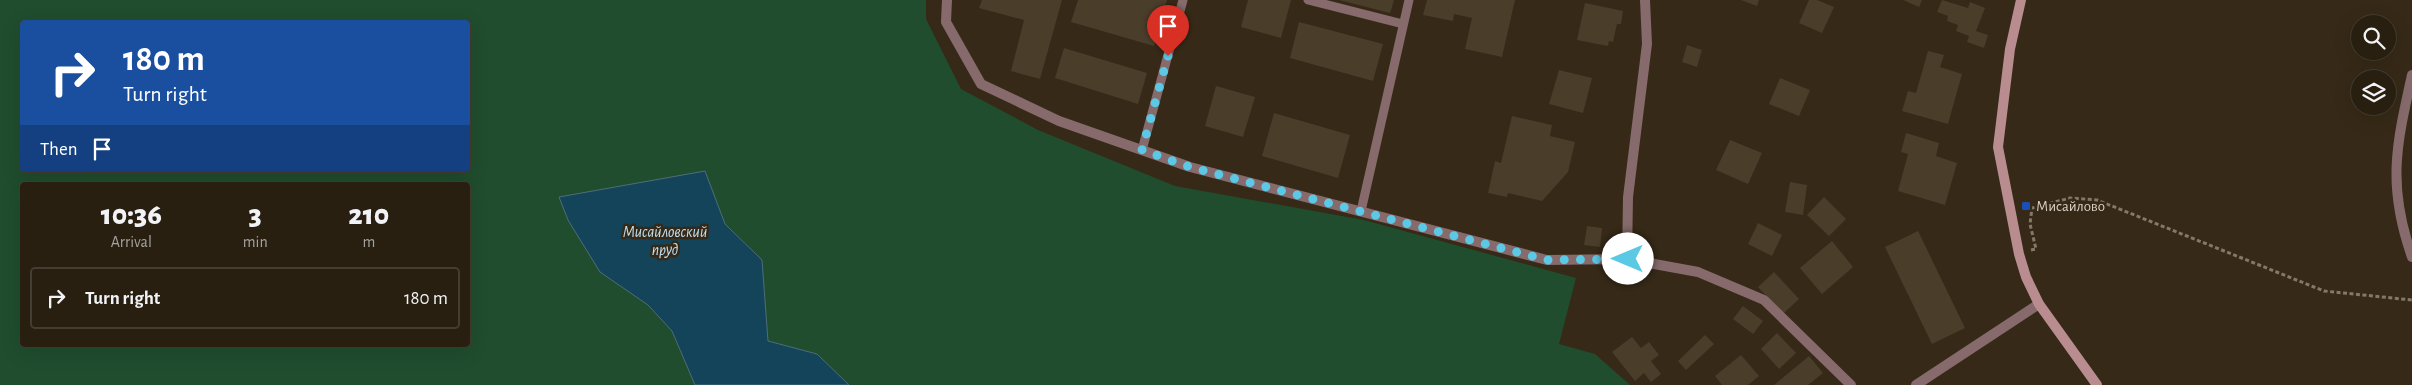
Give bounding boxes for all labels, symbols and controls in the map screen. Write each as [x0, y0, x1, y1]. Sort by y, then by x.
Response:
pin [1147, 5, 1189, 56]
icon: arrive [1154, 12, 1182, 40]
map controls [2351, 15, 2396, 115]
button: search [2351, 15, 2396, 60]
icon: right [40, 40, 105, 105]
text: 180 m [123, 42, 205, 77]
button: layers [2351, 70, 2396, 115]
text: Turn right [123, 83, 207, 105]
icon: arrive [88, 135, 116, 163]
text: Then [40, 140, 78, 159]
place label: Мисайлово [2036, 199, 2105, 214]
text: 10:36 [101, 200, 162, 230]
text: 3 [249, 200, 262, 230]
text: 210 [348, 200, 389, 230]
marker: Мисайлово [2020, 200, 2032, 212]
water label: Мисайловский пруд [623, 224, 707, 259]
position arrow [1601, 232, 1653, 284]
text: Arrival [111, 234, 152, 250]
text: min [243, 234, 268, 250]
text: m [362, 234, 375, 250]
icon: right [42, 284, 70, 312]
text: Turn right [85, 289, 160, 308]
text: 180 m [404, 289, 448, 308]

